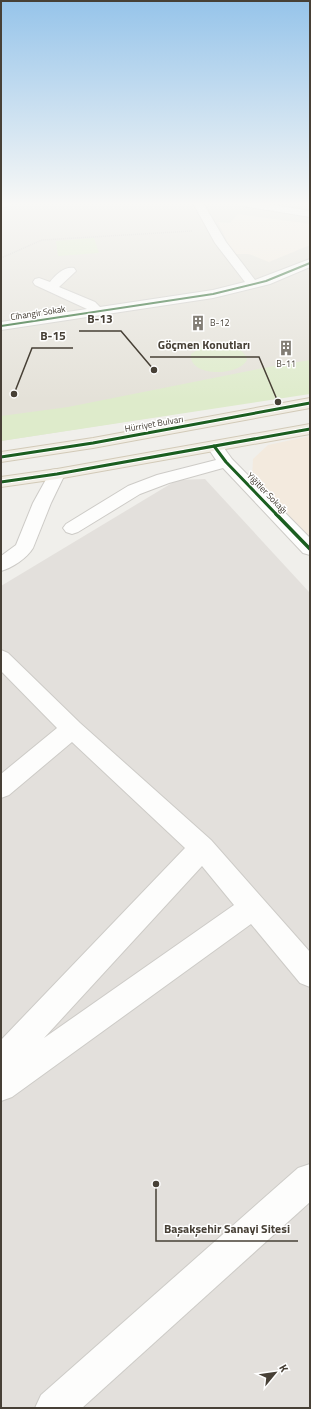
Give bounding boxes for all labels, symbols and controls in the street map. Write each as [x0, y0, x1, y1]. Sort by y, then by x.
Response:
street label: Cihangir Sokak [10, 302, 67, 323]
callout: B-13 [79, 307, 121, 331]
text: B-13 [87, 309, 113, 328]
building icon: B-12 [189, 314, 207, 332]
place label: B-12 [210, 316, 230, 329]
callout: B-15 [32, 324, 73, 348]
text: B-15 [40, 326, 66, 345]
callout: Göçmen Konutları [150, 333, 259, 357]
text: Göçmen Konutları [158, 335, 250, 354]
building icon: B-11 [277, 339, 295, 357]
place label: B-11 [276, 357, 296, 370]
street label: Hürriyet Bulvarı [124, 412, 184, 435]
street label: Yiğitler Sokağı [244, 469, 291, 516]
callout: Başakşehir Sanayi Sitesi [156, 1217, 298, 1241]
text: Başakşehir Sanayi Sitesi [164, 1219, 290, 1238]
north arrow [255, 1353, 295, 1393]
text: K [275, 1361, 293, 1375]

